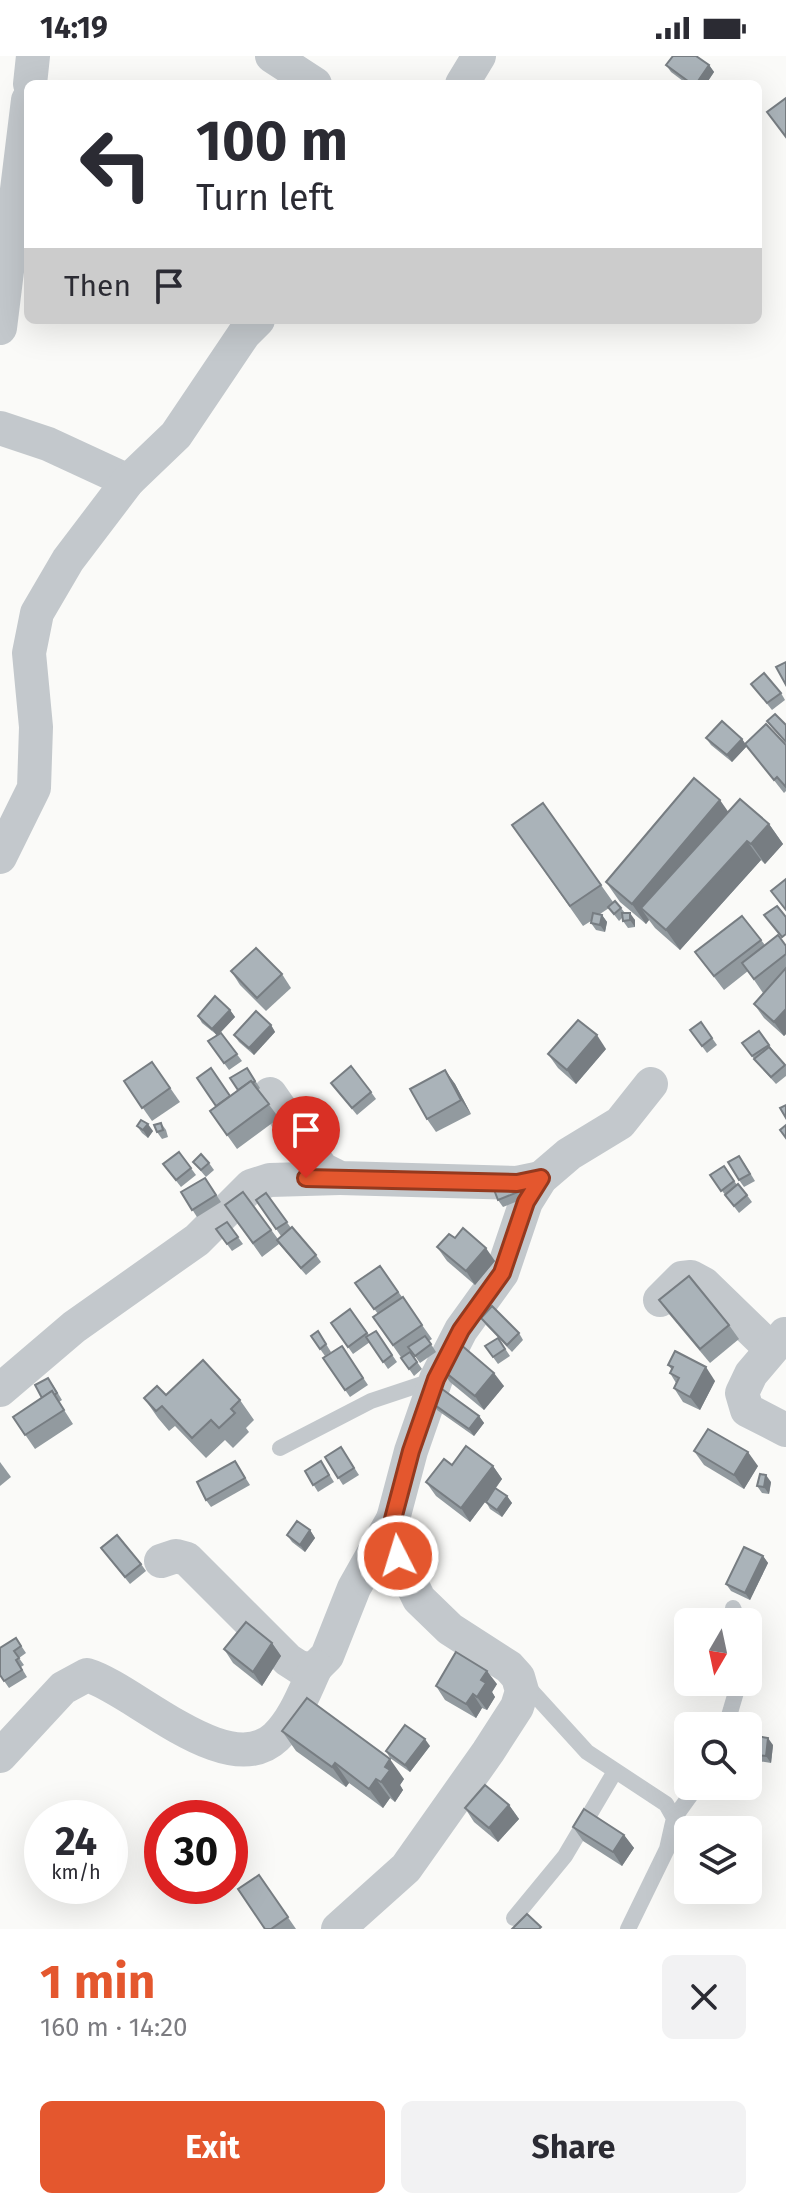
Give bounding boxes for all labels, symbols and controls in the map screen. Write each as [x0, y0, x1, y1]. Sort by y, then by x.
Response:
text: 14:19 [40, 10, 108, 46]
text: 100 m [196, 108, 348, 175]
icon: left [64, 112, 168, 216]
text: Turn left [196, 176, 334, 220]
icon: arrive [147, 264, 191, 308]
text: Then [64, 268, 131, 304]
pin [272, 1096, 340, 1178]
icon: arrive [284, 1108, 328, 1152]
position arrow [356, 1514, 440, 1598]
north arrow [674, 1608, 762, 1696]
map controls [674, 1608, 762, 1904]
button: search [674, 1712, 762, 1800]
speed limit sign: 30 [144, 1800, 248, 1904]
button: layers [674, 1816, 762, 1904]
text: 24 [55, 1818, 97, 1866]
text: km/h [51, 1860, 101, 1884]
text: 1 min [40, 1953, 155, 2011]
button: close [662, 1955, 746, 2039]
text: 160 m · 14:20 [40, 2012, 188, 2043]
button: Exit [40, 2101, 385, 2193]
button: Share [401, 2101, 746, 2193]

